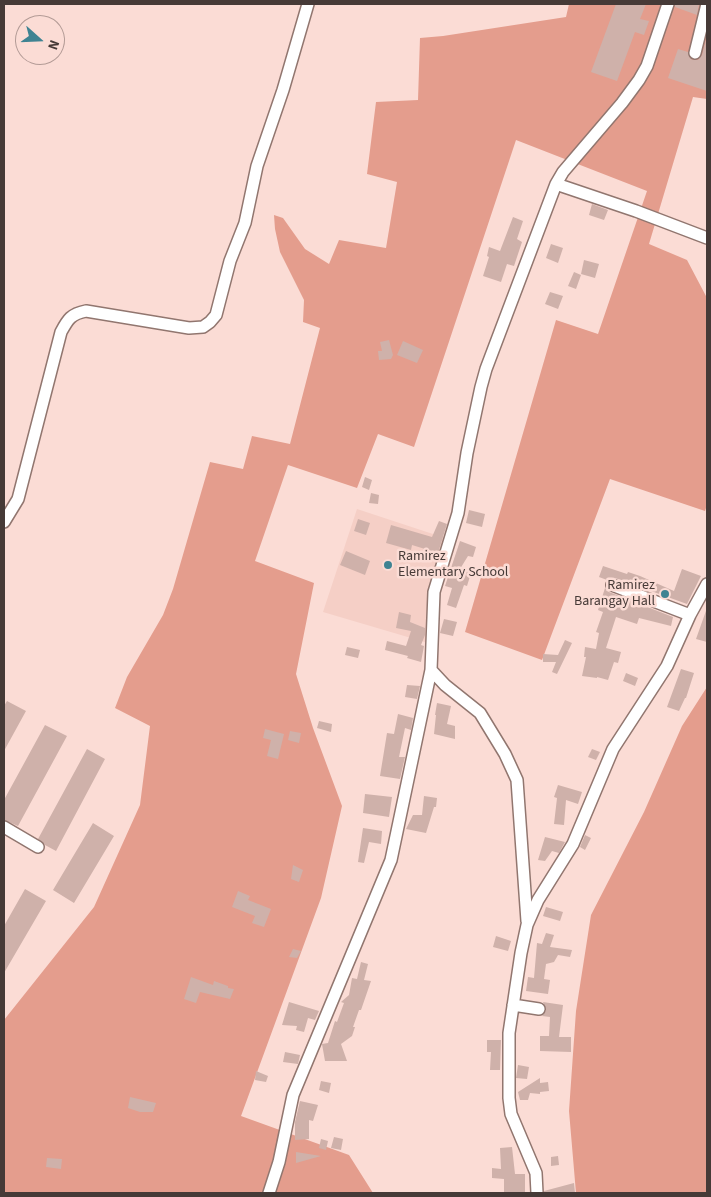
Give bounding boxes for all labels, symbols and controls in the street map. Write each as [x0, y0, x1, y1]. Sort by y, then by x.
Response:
north arrow [15, 15, 65, 65]
text: N [42, 37, 64, 53]
place label: Ramirez Elementary School [398, 549, 508, 582]
marker: Ramirez Elementary School [382, 559, 394, 571]
place label: Ramirez Barangay Hall [574, 578, 655, 610]
marker: Ramirez Barangay Hall [659, 588, 671, 600]

